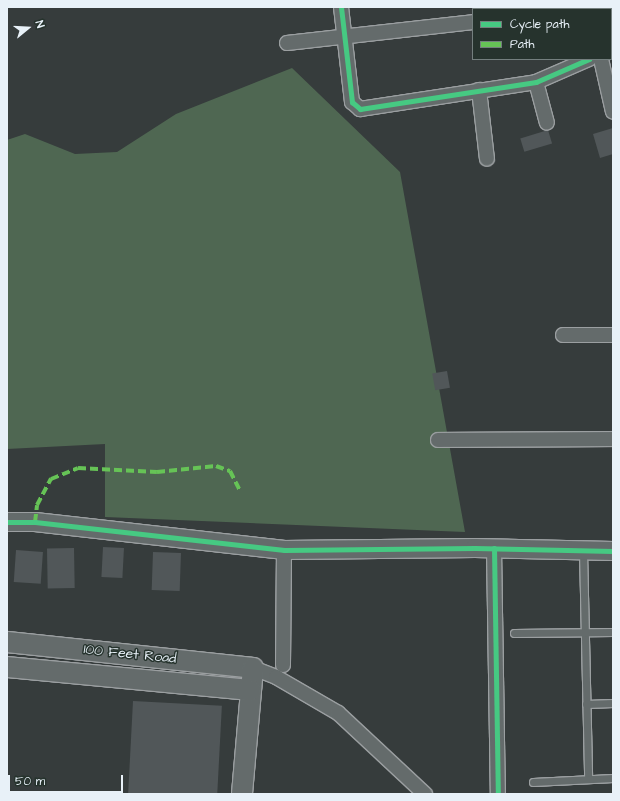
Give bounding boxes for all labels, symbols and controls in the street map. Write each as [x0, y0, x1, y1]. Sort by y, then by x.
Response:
north arrow [8, 8, 48, 48]
legend [472, 8, 612, 60]
text: Cycle path [510, 16, 569, 33]
text: N [32, 19, 48, 30]
text: Path [510, 36, 535, 53]
street label: 100 Feet Road [83, 641, 177, 667]
scale bar [10, 767, 125, 793]
text: 50 m [15, 773, 45, 790]

